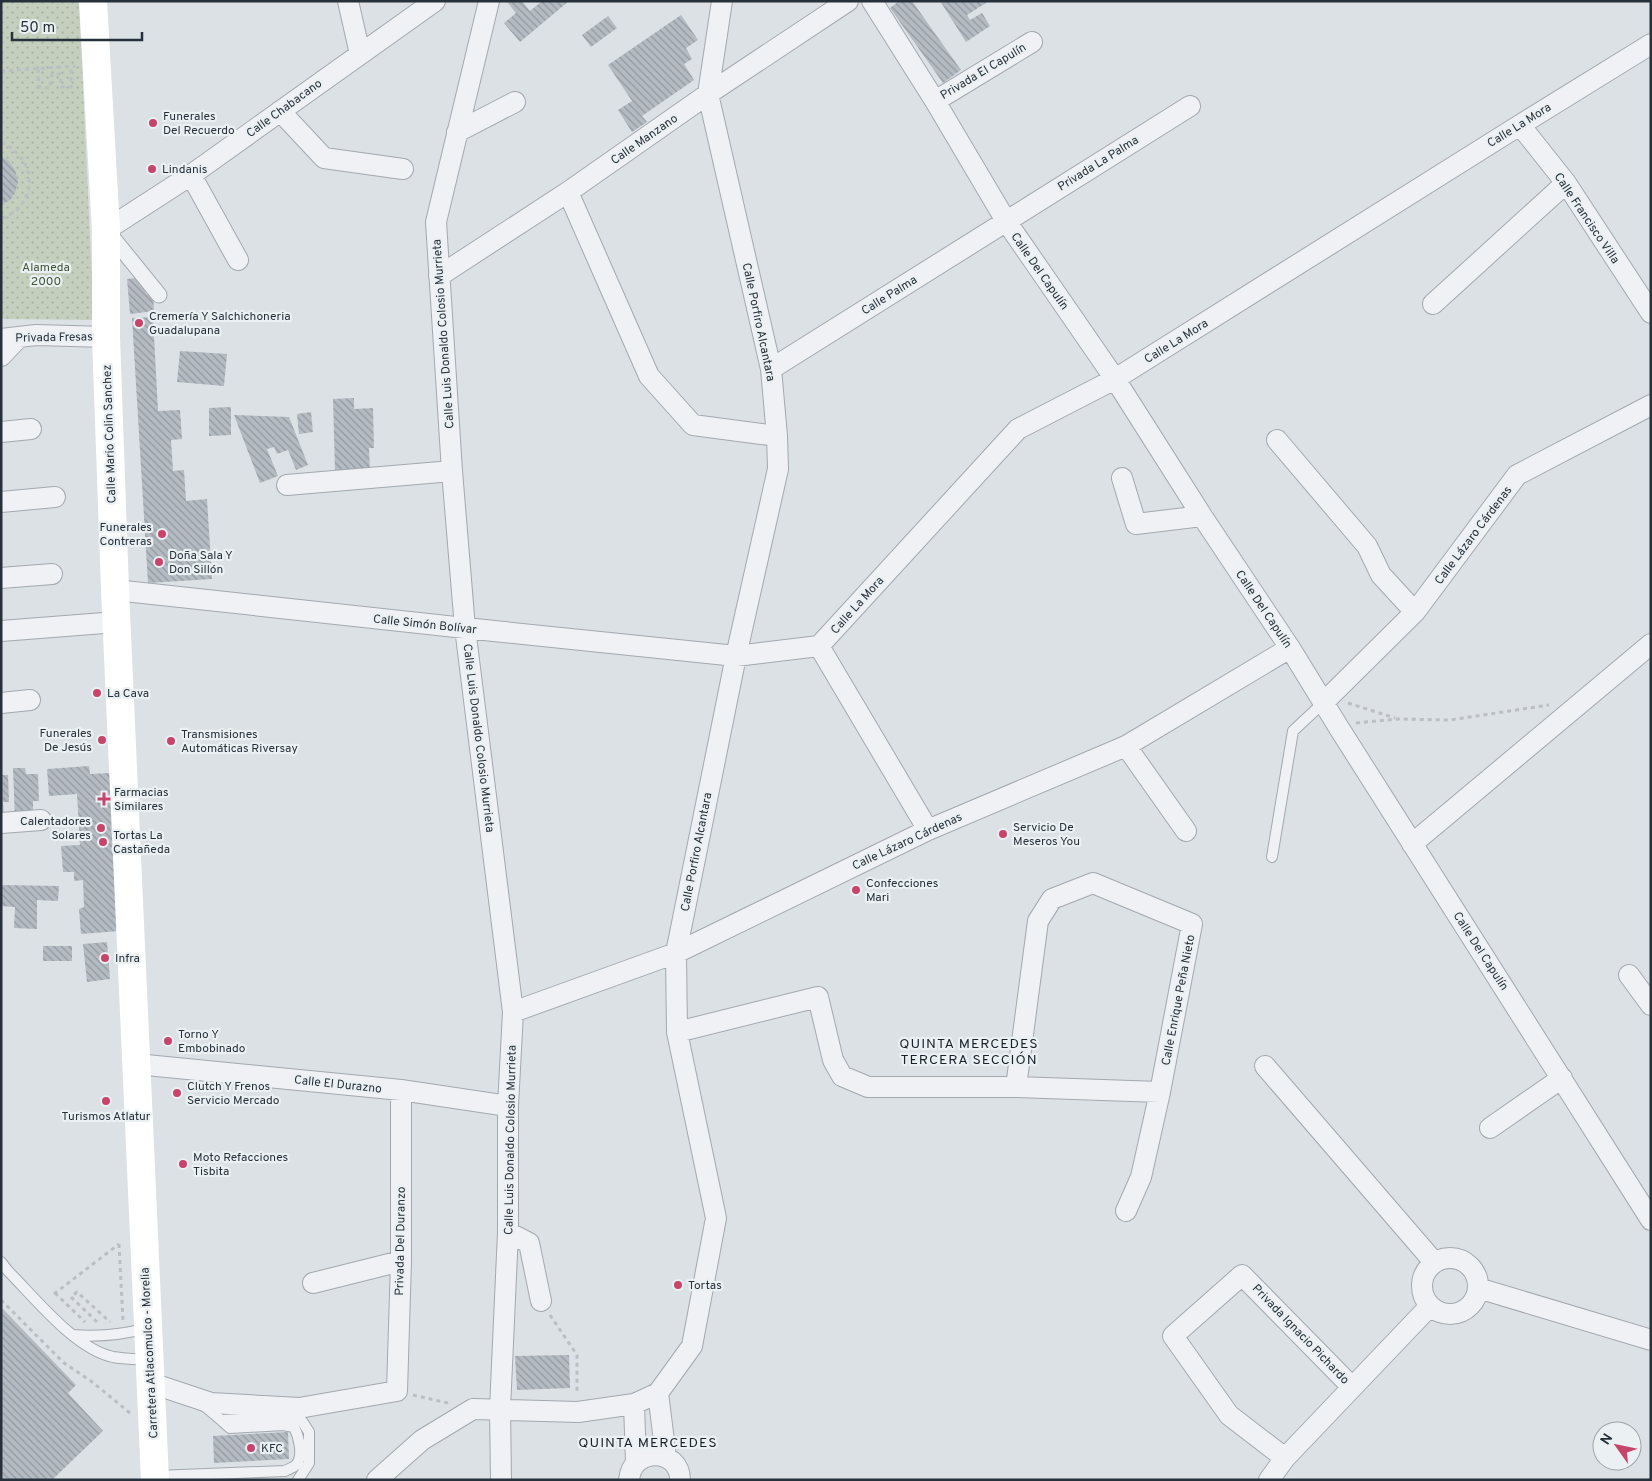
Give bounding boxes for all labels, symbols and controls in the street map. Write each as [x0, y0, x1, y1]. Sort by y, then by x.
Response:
scale bar [12, 10, 142, 42]
text: 50 m [20, 19, 55, 38]
street label: Privada El Capulín [938, 40, 1029, 104]
street label: Calle Chabacano [244, 76, 326, 142]
street label: Calle La Mora [1485, 100, 1555, 152]
place label: Funerales Del Recuerdo [163, 109, 235, 139]
street label: Calle Manzano [608, 111, 681, 169]
marker: Funerales Del Recuerdo [147, 117, 159, 129]
street label: Privada La Palma [1055, 133, 1142, 195]
place label: Lindanis [162, 162, 207, 178]
marker: Lindanis [146, 163, 158, 175]
street label: Calle Francisco Villa [1550, 170, 1623, 267]
street label: Calle Del Capulín [1007, 230, 1072, 313]
street label: Calle Luis Donaldo Colosio Murrieta [429, 239, 459, 429]
park label: Alameda 2000 [22, 260, 70, 290]
street label: Calle Porfiro Alcantara [738, 261, 778, 383]
street label: Calle Palma [859, 272, 920, 319]
place label: Cremería Y Salchichoneria Guadalupana [149, 309, 291, 339]
street label: Calle La Mora [1142, 316, 1212, 368]
marker: Cremería Y Salchichoneria Guadalupana [133, 317, 145, 329]
street label: Privada Fresas [15, 329, 93, 347]
street label: Calle Mario Colin Sanchez [100, 364, 120, 504]
street label: Calle Lázaro Cárdenas [1431, 483, 1516, 588]
place label: Funerales Contreras [99, 520, 152, 550]
marker: Funerales Contreras [156, 528, 168, 540]
place label: Doña Sala Y Don Sillón [169, 548, 233, 578]
marker: Doña Sala Y Don Sillón [153, 556, 165, 568]
street label: Calle Del Capulín [1231, 567, 1295, 652]
street label: Calle La Mora [828, 573, 888, 638]
street label: Calle Simón Bolívar [372, 612, 478, 638]
street label: Calle Luis Donaldo Colosio Murrieta [458, 643, 498, 833]
place label: La Cava [107, 686, 149, 702]
marker: La Cava [91, 687, 103, 699]
place label: Funerales De Jesús [39, 726, 92, 756]
place label: Transmisiones Automáticas Riversay [181, 727, 298, 757]
marker: Funerales De Jesús [96, 734, 108, 746]
marker: Transmisiones Automáticas Riversay [165, 735, 177, 747]
place label: Farmacias Similares [114, 785, 169, 815]
street label: Calle Porfiro Alcantara [678, 791, 716, 913]
marker: Farmacias Similares [98, 793, 110, 805]
street label: Calle Lázaro Cárdenas [850, 809, 965, 874]
place label: Calentadores Solares [20, 814, 91, 844]
place label: Servicio De Meseros You [1013, 820, 1080, 850]
marker: Calentadores Solares [95, 822, 107, 834]
place label: Tortas La Castañeda [113, 828, 170, 858]
marker: Servicio De Meseros You [997, 828, 1009, 840]
marker: Tortas La Castañeda [97, 836, 109, 848]
place label: Confecciones Mari [866, 876, 938, 906]
marker: Confecciones Mari [850, 884, 862, 896]
street label: Calle Del Capulín [1449, 909, 1512, 994]
street label: Calle Enrique Peña Nieto [1158, 933, 1200, 1067]
place label: Infra [115, 951, 140, 967]
marker: Infra [99, 952, 111, 964]
place label: Torno Y Embobinado [178, 1027, 246, 1057]
marker: Torno Y Embobinado [162, 1035, 174, 1047]
district label: QUINTA MERCEDES TERCERA SECCIÓN [899, 1036, 1039, 1069]
street label: Calle Luis Donaldo Colosio Murrieta [501, 1045, 521, 1235]
street label: Calle El Durazno [293, 1072, 383, 1098]
place label: Clutch Y Frenos Servicio Mercado [187, 1079, 280, 1109]
marker: Clutch Y Frenos Servicio Mercado [171, 1087, 183, 1099]
marker: Turismos Atlatur [100, 1095, 112, 1107]
place label: Turismos Atlatur [62, 1109, 151, 1125]
place label: Moto Refacciones Tisbita [193, 1150, 288, 1180]
marker: Moto Refacciones Tisbita [177, 1158, 189, 1170]
street label: Privada Del Duranzo [392, 1186, 410, 1296]
street label: Carretera Atlacomulco - Morelia [138, 1267, 162, 1439]
place label: Tortas [688, 1278, 722, 1294]
marker: Tortas [672, 1279, 684, 1291]
street label: Privada Ignacio Pichardo [1248, 1281, 1353, 1388]
north arrow [1592, 1421, 1642, 1471]
text: N [1597, 1431, 1617, 1449]
district label: QUINTA MERCEDES [578, 1435, 718, 1452]
place label: KFC [261, 1441, 283, 1457]
marker: KFC [245, 1442, 257, 1454]

